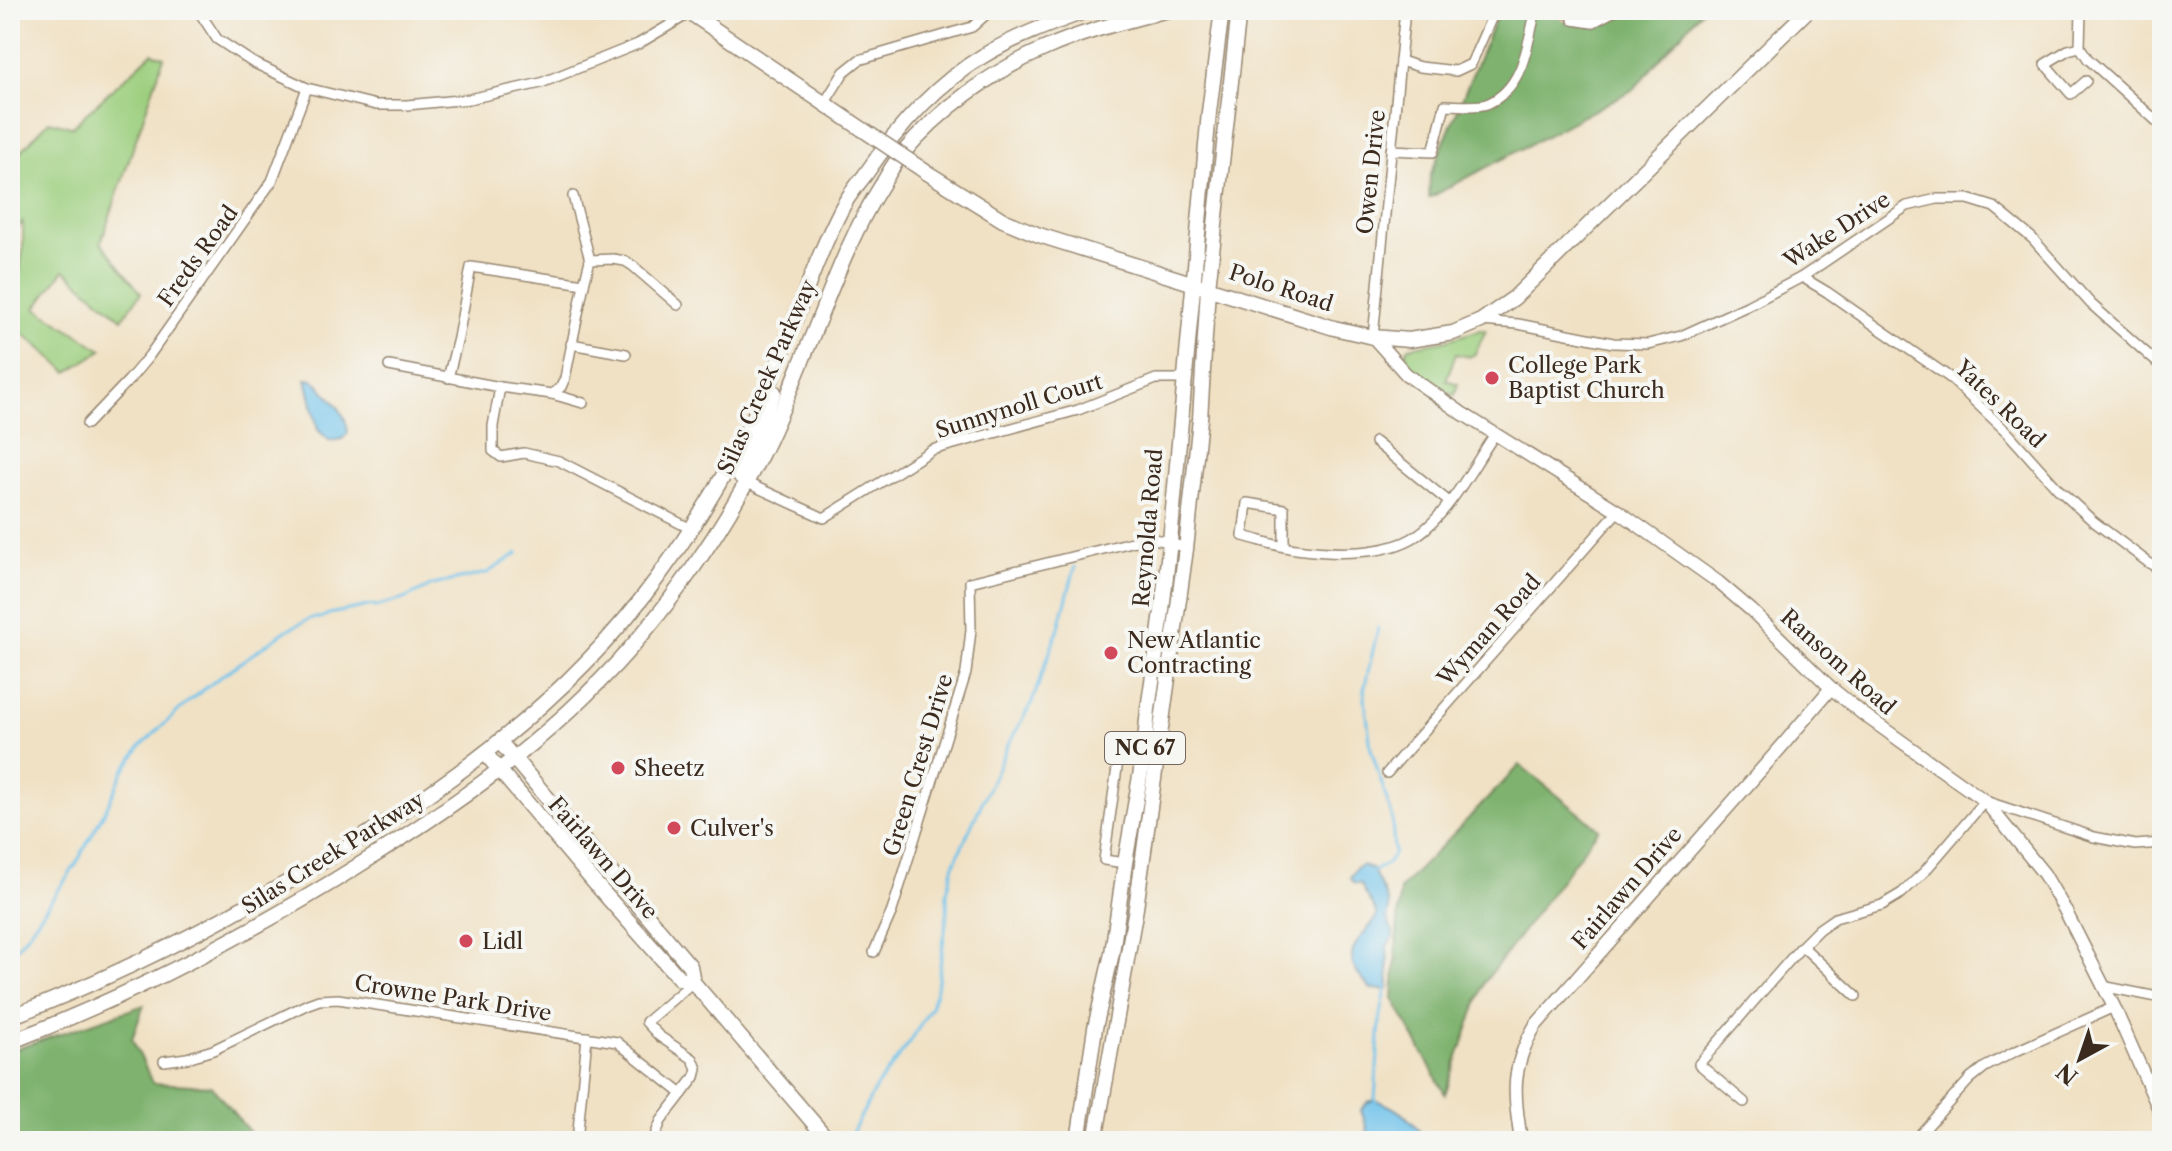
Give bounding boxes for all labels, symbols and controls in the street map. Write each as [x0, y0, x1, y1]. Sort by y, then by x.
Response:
street label: Owen Drive [1351, 108, 1391, 236]
street label: Wake Drive [1778, 186, 1895, 275]
street label: Freds Road [152, 200, 244, 312]
street label: Polo Road [1226, 259, 1336, 317]
street label: Silas Creek Parkway [712, 275, 822, 479]
place label: College Park Baptist Church [1508, 352, 1665, 404]
street label: Yates Road [1949, 354, 2051, 454]
street label: Sunnynoll Court [932, 368, 1106, 444]
marker: College Park Baptist Church [1483, 369, 1501, 387]
street label: Reynolda Road [1128, 448, 1168, 608]
street label: Wyman Road [1431, 568, 1546, 692]
street label: Ransom Road [1775, 603, 1901, 721]
place label: New Atlantic Contracting [1127, 627, 1261, 679]
marker: New Atlantic Contracting [1102, 644, 1120, 662]
street label: Green Crest Drive [877, 670, 959, 860]
road number: NC 67 [1105, 732, 1185, 764]
place label: Sheetz [634, 755, 705, 782]
marker: Sheetz [609, 759, 627, 777]
street label: Silas Creek Parkway [237, 785, 430, 920]
street label: Fairlawn Drive [542, 791, 664, 925]
place label: Culver's [690, 815, 774, 842]
marker: Culver's [665, 819, 683, 837]
street label: Fairlawn Drive [1566, 821, 1688, 955]
place label: Lidl [482, 928, 524, 955]
marker: Lidl [457, 932, 475, 950]
street label: Crowne Park Drive [352, 969, 554, 1027]
north arrow [2040, 1019, 2120, 1099]
text: N [2051, 1057, 2083, 1090]

